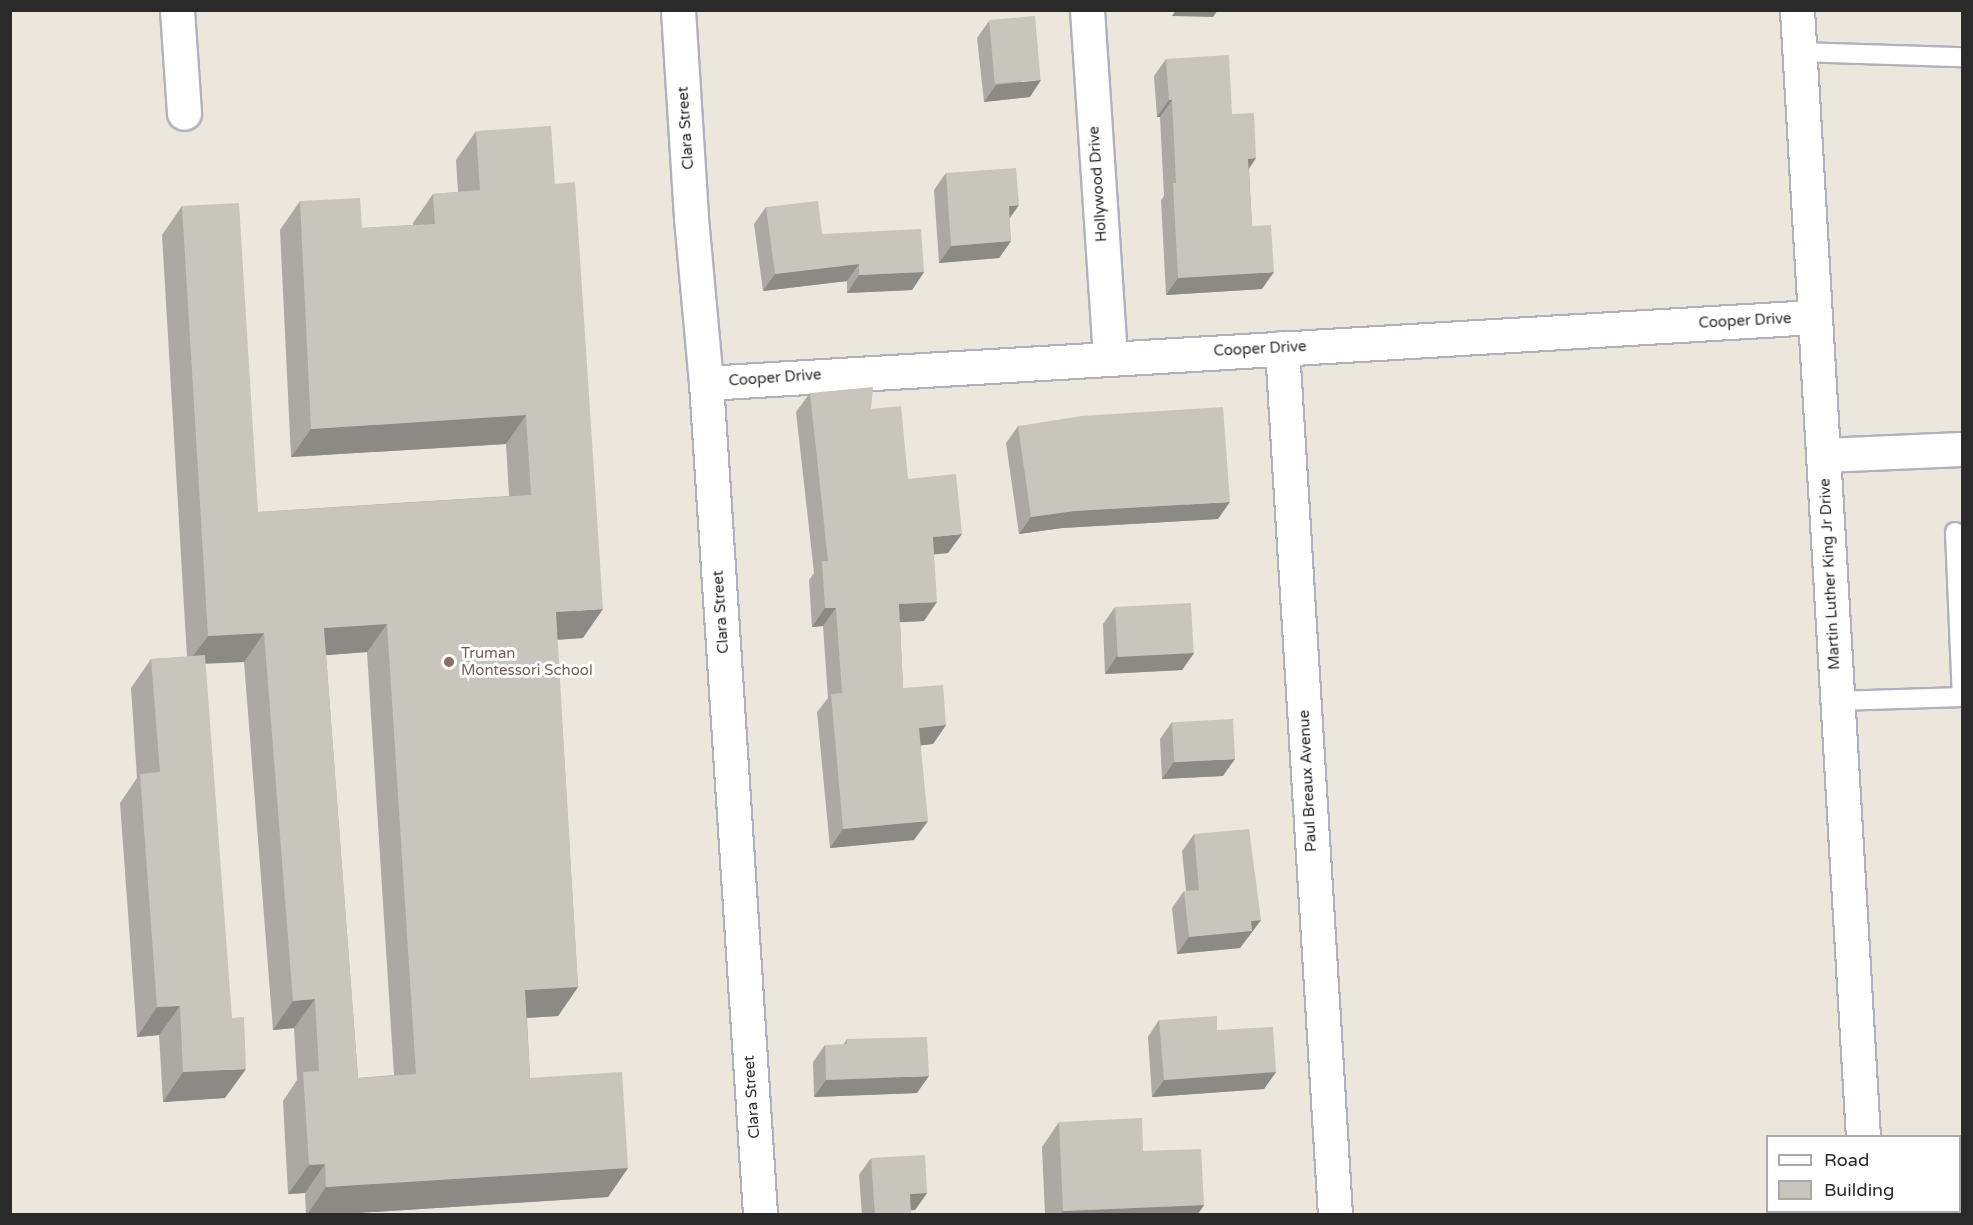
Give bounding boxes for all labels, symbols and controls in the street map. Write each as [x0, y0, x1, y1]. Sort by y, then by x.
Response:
street label: Clara Street [674, 86, 698, 170]
street label: Hollywood Drive [1085, 125, 1111, 243]
street label: Cooper Drive [1698, 310, 1792, 332]
street label: Cooper Drive [1213, 338, 1307, 360]
street label: Cooper Drive [728, 366, 822, 390]
street label: Martin Luther King Jr Drive [1816, 478, 1844, 670]
street label: Clara Street [709, 570, 733, 654]
place label: Truman Montessori School [461, 644, 593, 679]
marker: Truman Montessori School [442, 655, 456, 669]
street label: Paul Breaux Avenue [1295, 710, 1321, 852]
street label: Clara Street [740, 1055, 764, 1139]
legend [1766, 1135, 1961, 1213]
text: Road [1824, 1149, 1869, 1171]
text: Building [1824, 1179, 1894, 1201]

